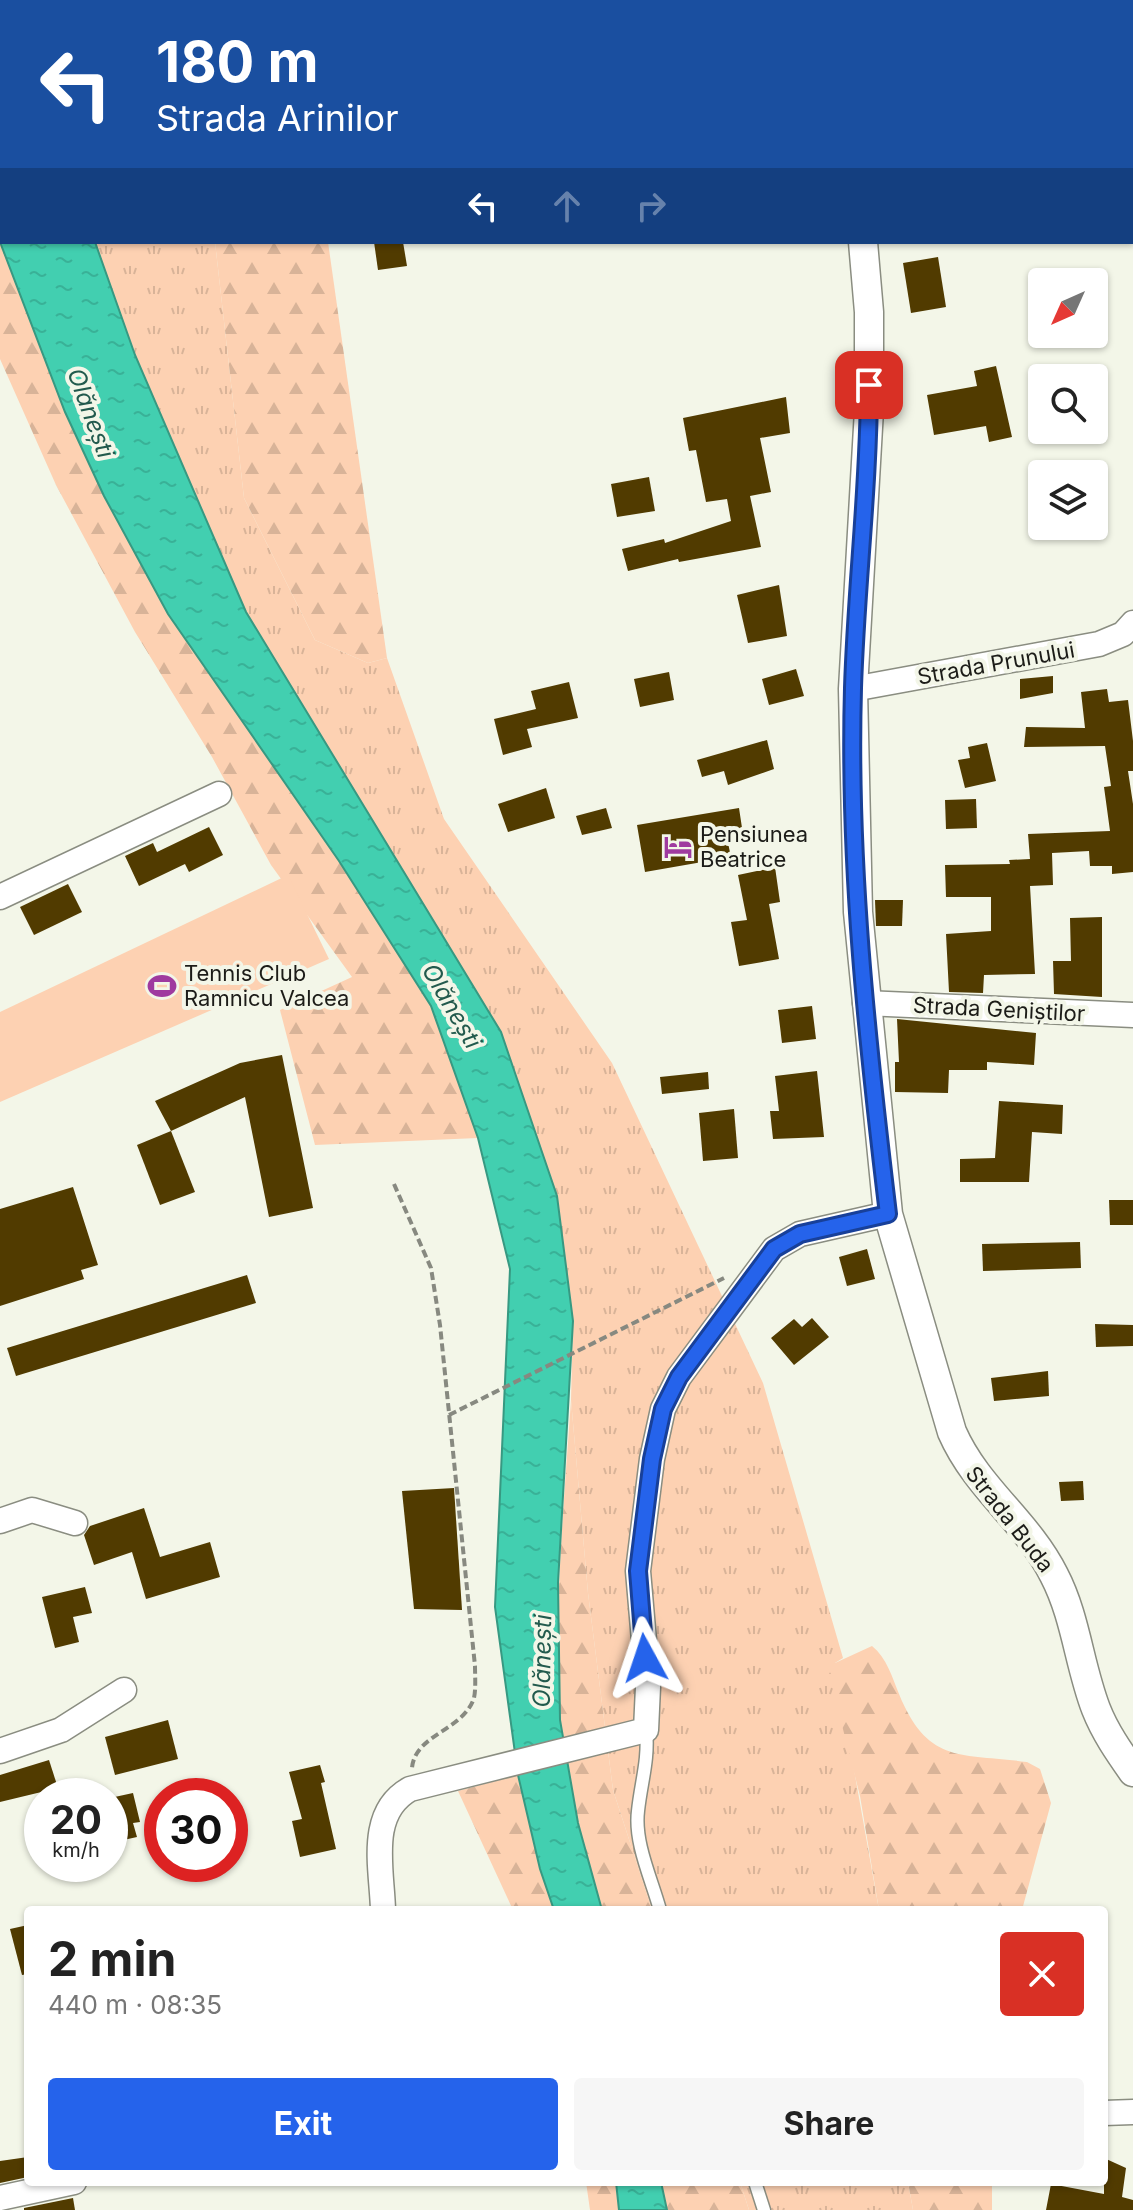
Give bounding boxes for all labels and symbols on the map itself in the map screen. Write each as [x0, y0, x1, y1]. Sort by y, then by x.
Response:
north arrow [1028, 268, 1108, 348]
pin [835, 351, 903, 419]
water label: Olănești [61, 364, 121, 463]
street label: Strada Prunului [915, 636, 1077, 690]
place label: Pensiunea Beatrice [700, 821, 808, 872]
hotel icon: Pensiunea Beatrice [663, 832, 693, 862]
water label: Olănești [416, 958, 488, 1055]
place label: Tennis Club Ramnicu Valcea [184, 960, 349, 1011]
sports icon: Tennis Club Ramnicu Valcea [147, 971, 177, 1001]
street label: Strada Geniștilor [912, 992, 1086, 1027]
street label: Strada Buda [961, 1461, 1059, 1577]
water label: Olănești [527, 1613, 557, 1708]
position arrow [603, 1616, 687, 1700]
speed limit sign: 30 [144, 1778, 248, 1882]

